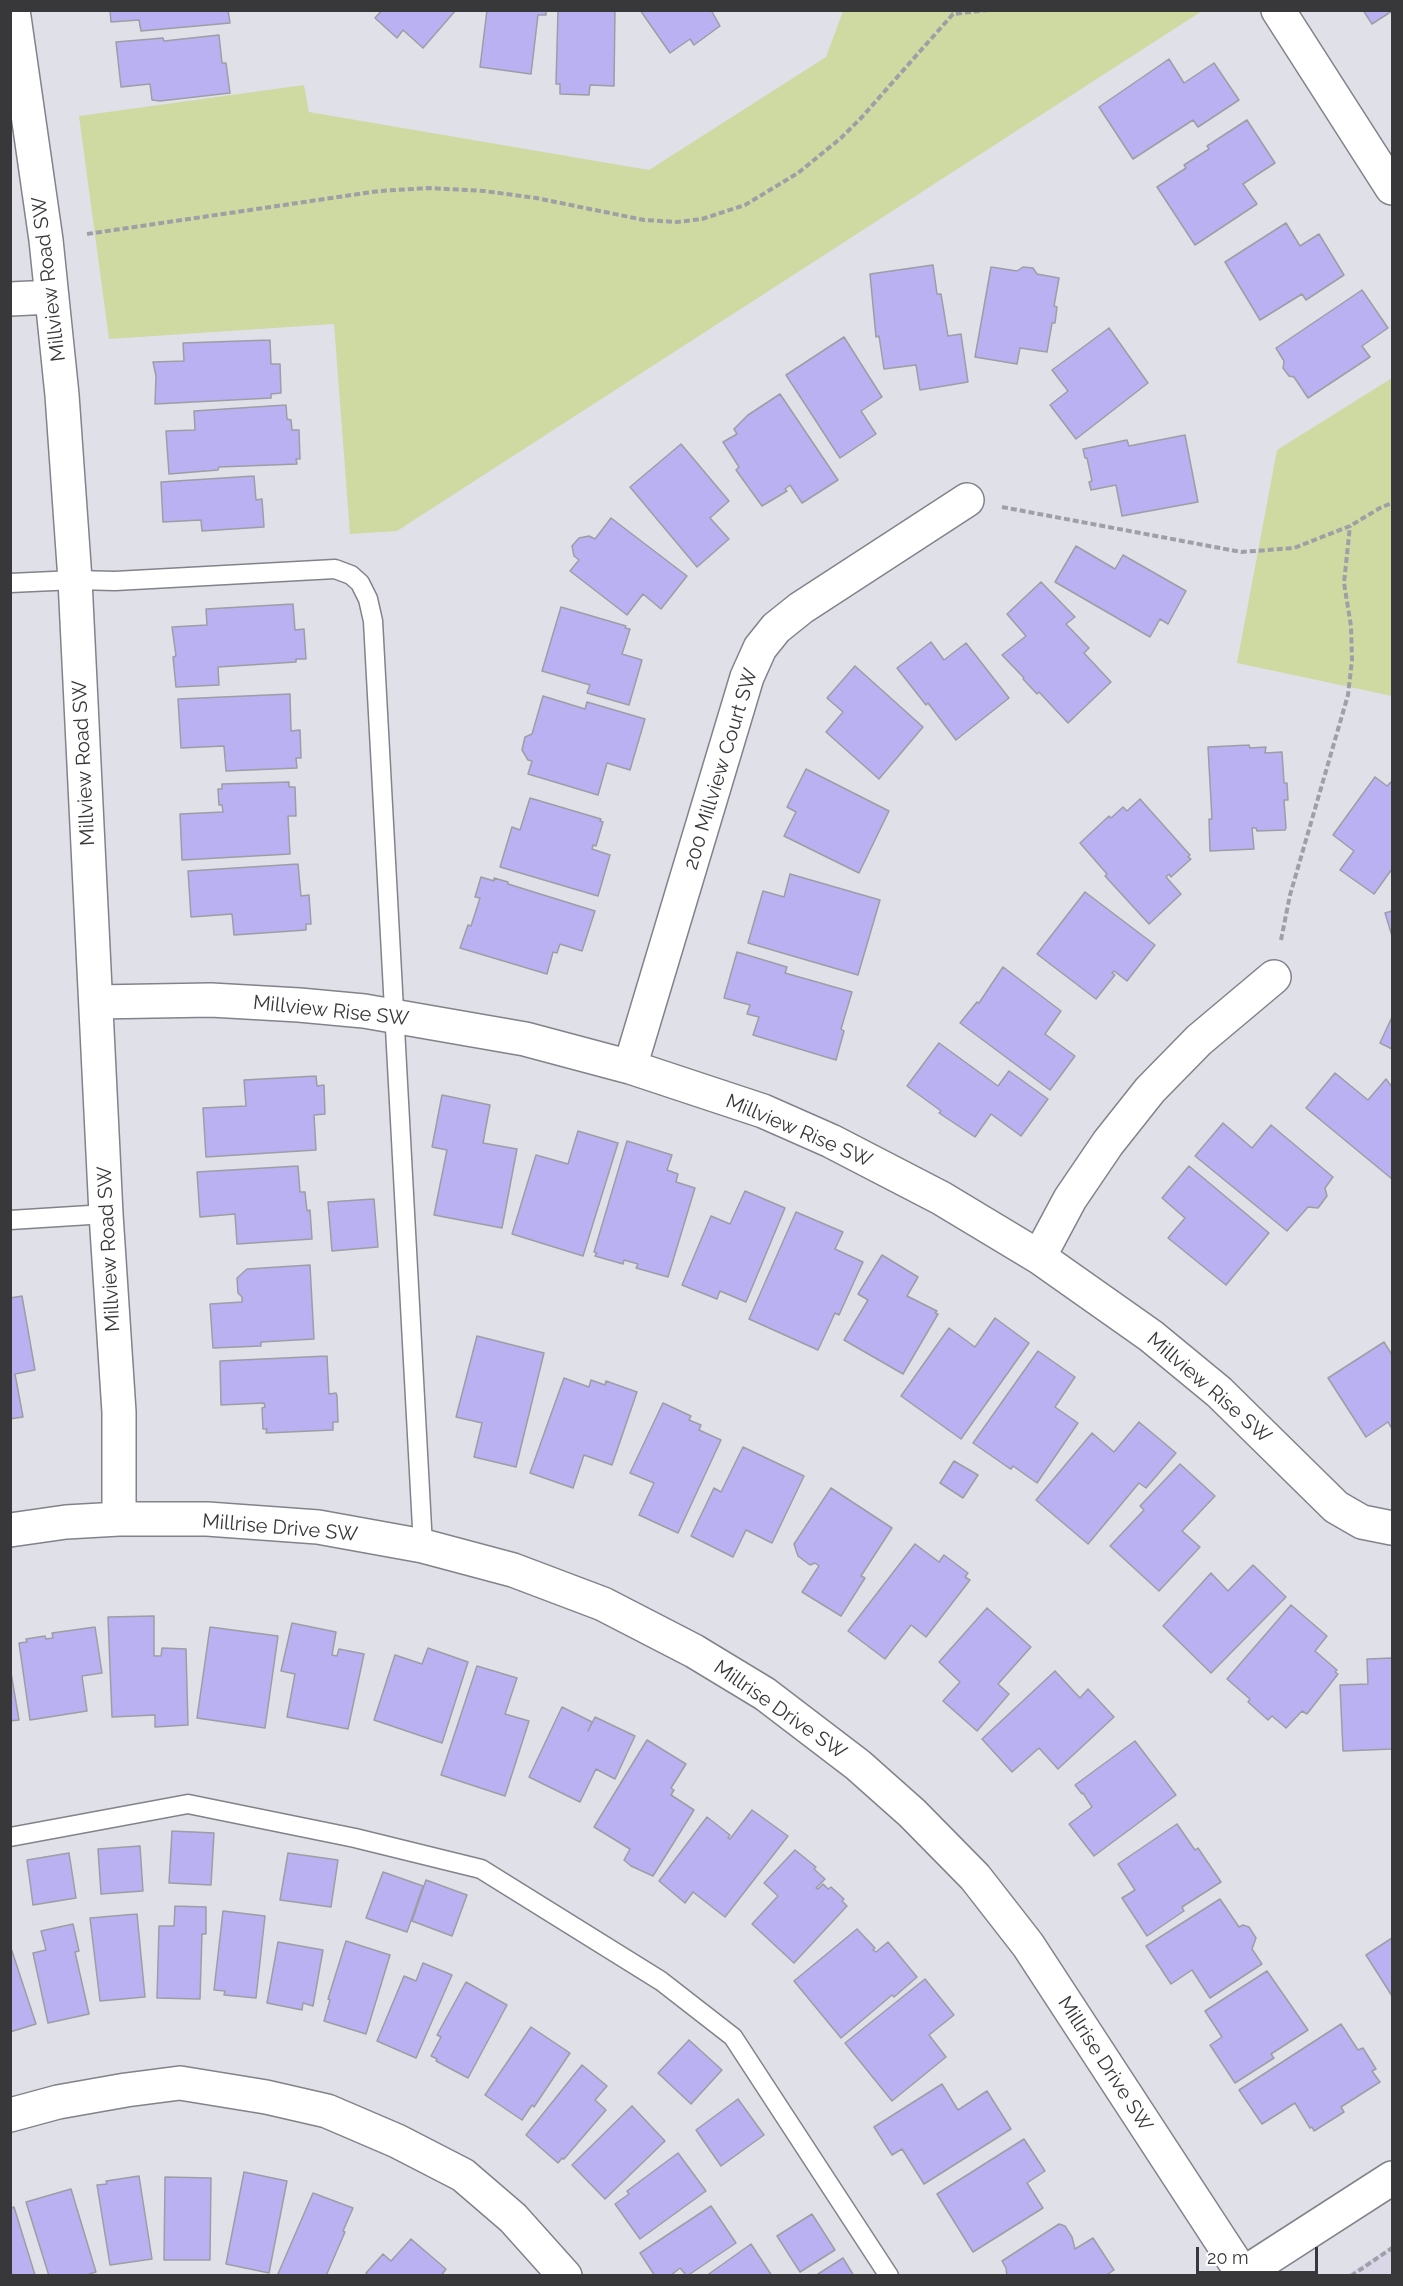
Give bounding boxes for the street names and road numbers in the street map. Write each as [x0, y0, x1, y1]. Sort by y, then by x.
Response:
street label: Millview Road SW [27, 195, 71, 363]
street label: 200 Millview Court SW [679, 665, 763, 873]
street label: Millview Road SW [68, 679, 100, 847]
street label: Millview Rise SW [252, 991, 410, 1031]
street label: Millview Rise SW [722, 1089, 876, 1173]
street label: Millview Road SW [93, 1165, 125, 1333]
street label: Millview Rise SW [1142, 1327, 1276, 1449]
street label: Millrise Drive SW [201, 1509, 359, 1547]
street label: Millrise Drive SW [709, 1655, 851, 1765]
street label: Millrise Drive SW [1052, 1992, 1158, 2136]

